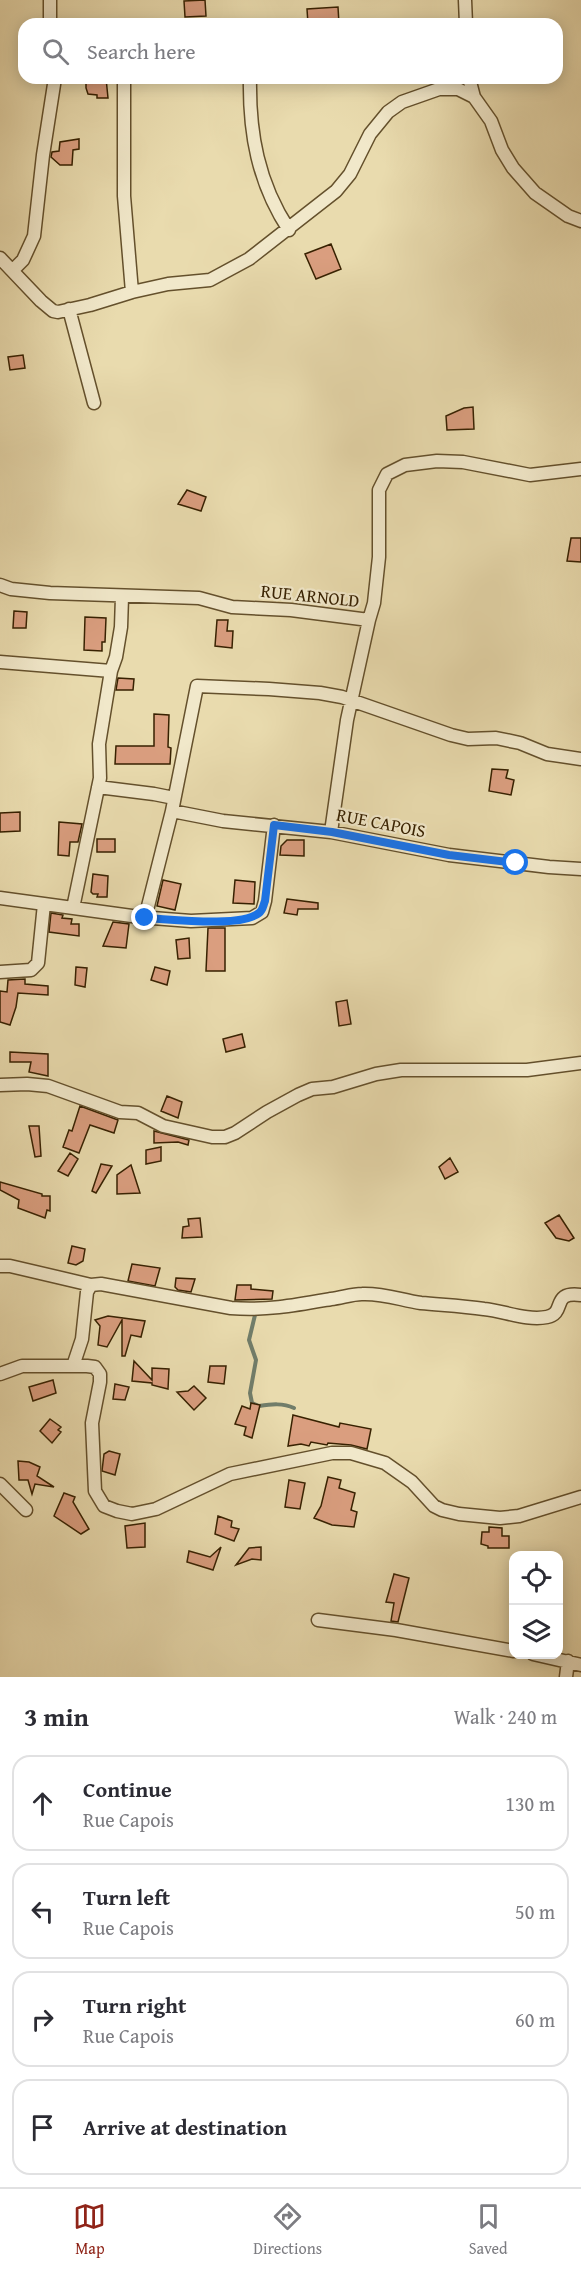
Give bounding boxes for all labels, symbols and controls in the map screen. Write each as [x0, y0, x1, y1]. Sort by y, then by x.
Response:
search box [18, 18, 563, 84]
icon: search [39, 35, 72, 68]
text: Search here [87, 35, 196, 67]
street label: RUE ARNOLD [259, 577, 361, 614]
street label: RUE CAPOIS [334, 801, 428, 844]
route start [502, 849, 528, 875]
route end [131, 904, 157, 930]
map controls [509, 1551, 563, 1659]
button: locate [509, 1551, 563, 1605]
button: layers [509, 1605, 563, 1659]
text: 3 min [24, 1697, 89, 1736]
text: Walk · 240 m [454, 1702, 557, 1731]
text: Continue [83, 1773, 172, 1805]
icon: ahead [26, 1787, 59, 1820]
text: 130 m [505, 1789, 555, 1818]
text: Rue Capois [83, 1805, 174, 1834]
text: Turn left [83, 1881, 170, 1913]
icon: left [26, 1895, 59, 1928]
text: 50 m [515, 1897, 555, 1926]
text: Rue Capois [83, 1913, 174, 1942]
text: Turn right [83, 1989, 186, 2021]
icon: right [26, 2003, 59, 2036]
text: 60 m [515, 2005, 555, 2034]
text: Rue Capois [83, 2021, 174, 2050]
icon: arrive [26, 2111, 59, 2144]
text: Arrive at destination [83, 2111, 287, 2143]
tab: Map [73, 2200, 106, 2260]
tab: Directions [253, 2200, 322, 2260]
tab: Saved [469, 2200, 508, 2260]

